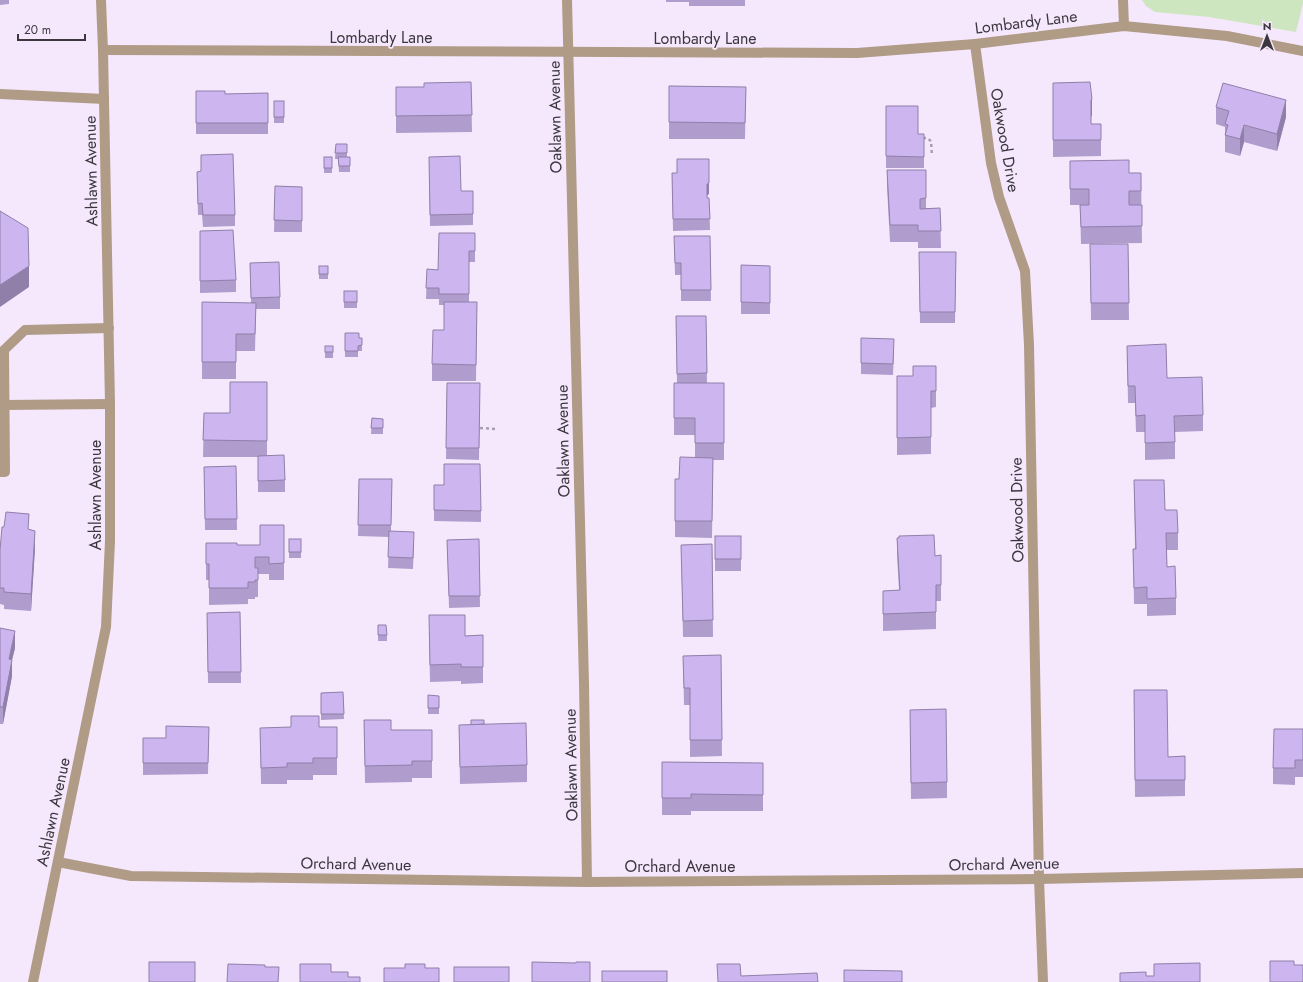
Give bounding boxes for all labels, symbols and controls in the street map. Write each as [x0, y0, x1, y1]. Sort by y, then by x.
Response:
street label: Lombardy Lane [973, 4, 1079, 40]
scale bar [18, 16, 85, 42]
north arrow [1247, 16, 1287, 56]
text: N [1263, 18, 1271, 34]
text: 20 m [24, 21, 51, 39]
street label: Lombardy Lane [329, 26, 433, 49]
street label: Lombardy Lane [653, 27, 757, 50]
street label: Oaklawn Avenue [543, 61, 567, 173]
street label: Oakwood Drive [985, 86, 1025, 194]
street label: Ashlawn Avenue [79, 115, 103, 227]
street label: Oaklawn Avenue [551, 385, 575, 497]
street label: Ashlawn Avenue [84, 440, 107, 550]
street label: Oakwood Drive [1005, 457, 1029, 563]
street label: Oaklawn Avenue [559, 709, 583, 821]
street label: Ashlawn Avenue [30, 756, 76, 868]
street label: Orchard Avenue [300, 852, 412, 876]
street label: Orchard Avenue [948, 852, 1060, 876]
street label: Orchard Avenue [625, 855, 735, 878]

